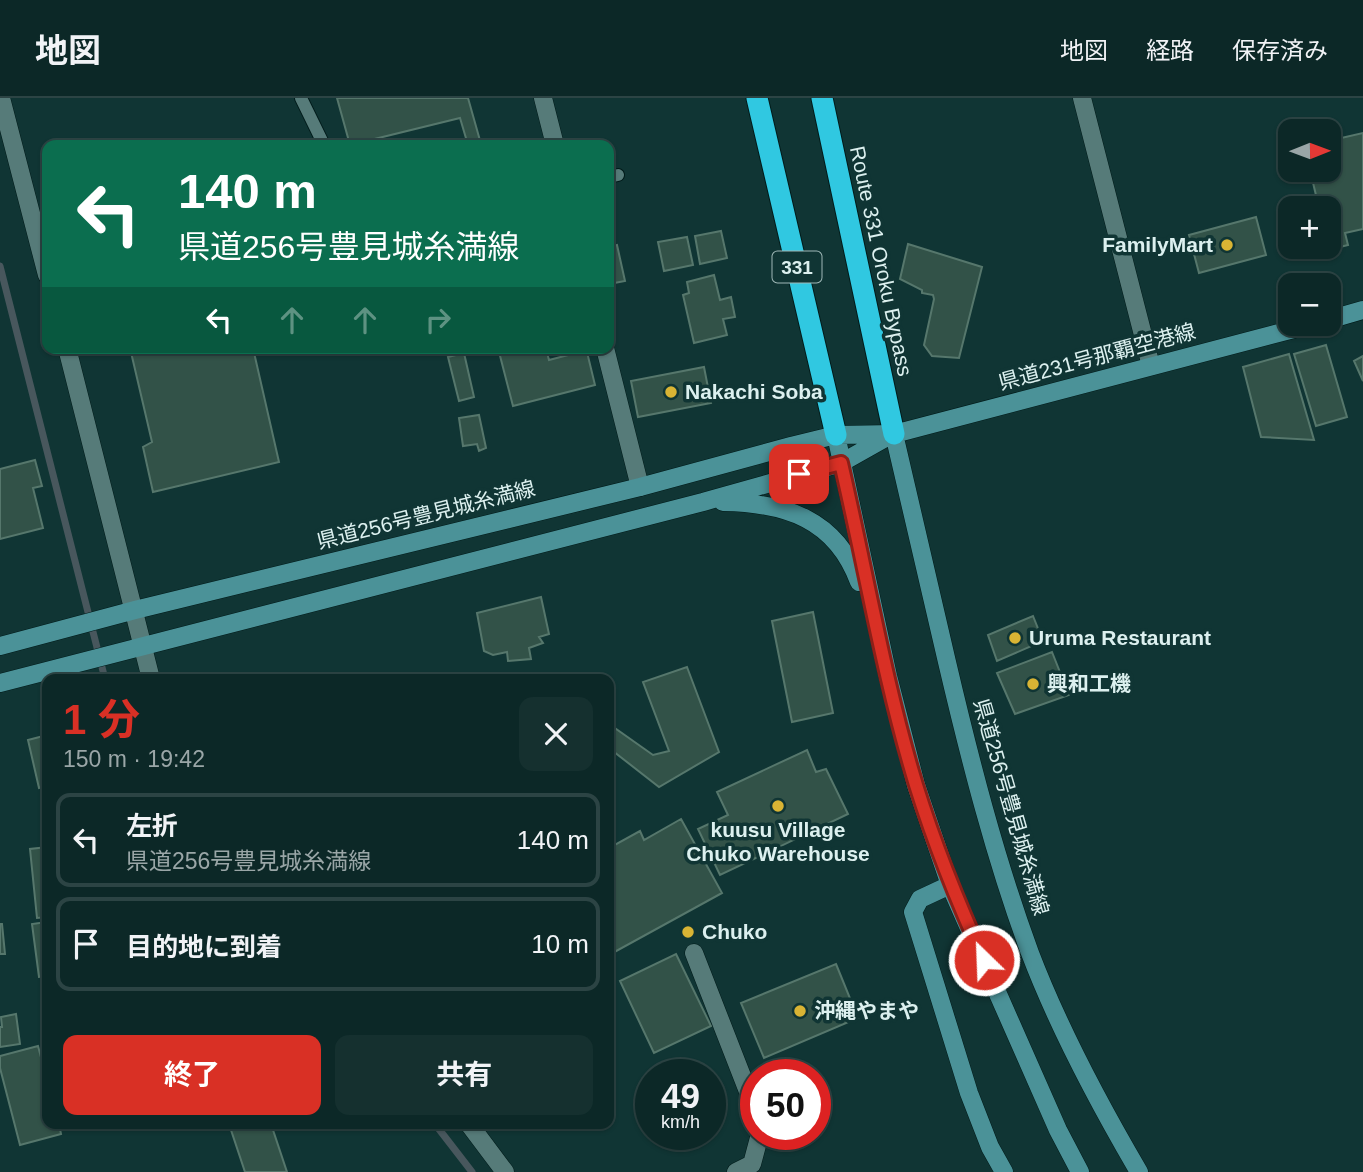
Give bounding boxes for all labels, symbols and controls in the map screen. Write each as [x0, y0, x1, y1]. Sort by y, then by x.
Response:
text: 地図 [35, 32, 101, 69]
text: 地図 [1060, 37, 1108, 64]
text: 経路 [1146, 37, 1194, 64]
text: 保存済み [1232, 37, 1328, 64]
north arrow [1278, 119, 1340, 182]
map controls [1278, 119, 1341, 336]
street label: Route 331 Oroku Bypass [846, 144, 917, 378]
text: 140 m [178, 164, 317, 218]
icon: left [63, 168, 154, 259]
button: + [1278, 196, 1341, 259]
text: 県道256号豊見城糸満線 [178, 229, 519, 265]
place label: FamilyMart [1102, 233, 1213, 256]
marker: FamilyMart [1219, 237, 1235, 253]
road number: 331 [772, 252, 822, 282]
button: − [1278, 273, 1341, 336]
icon: left [200, 301, 238, 339]
icon: ahead [273, 301, 311, 339]
icon: ahead [346, 301, 384, 339]
icon: right [419, 301, 457, 339]
street label: 県道231号那覇空港線 [996, 319, 1198, 394]
place label: Nakachi Soba [685, 380, 823, 403]
marker: Nakachi Soba [663, 384, 679, 400]
pin [769, 444, 829, 504]
icon: arrive [780, 455, 818, 493]
street label: 県道256号豊見城糸満線 [314, 476, 537, 553]
place label: Uruma Restaurant [1029, 626, 1211, 649]
marker: Uruma Restaurant [1007, 630, 1023, 646]
place label: 興和工機 [1047, 672, 1131, 695]
marker: 興和工機 [1025, 676, 1041, 692]
text: 1 分 [63, 696, 140, 743]
street label: 県道256号豊見城糸満線 [970, 696, 1053, 918]
button: close [519, 697, 593, 771]
text: 150 m · 19:42 [63, 746, 205, 772]
marker: kuusu Village Chuko Warehouse [770, 798, 786, 814]
text: 左折 [126, 811, 178, 841]
place label: kuusu Village Chuko Warehouse [686, 818, 870, 865]
icon: left [67, 821, 105, 859]
text: 140 m [517, 825, 589, 855]
text: 県道256号豊見城糸満線 [126, 848, 371, 874]
place label: Chuko [702, 920, 767, 943]
position arrow [947, 923, 1021, 997]
marker: Chuko [680, 924, 696, 940]
icon: arrive [67, 925, 105, 963]
text: 10 m [531, 929, 589, 959]
text: 目的地に到着 [126, 932, 282, 962]
place label: 沖縄やまや [814, 999, 919, 1022]
marker: 沖縄やまや [792, 1003, 808, 1019]
button: 終了 [63, 1035, 321, 1115]
button: 共有 [335, 1035, 593, 1115]
speed limit sign: 50 [740, 1059, 831, 1150]
text: 49 [661, 1076, 700, 1115]
text: km/h [661, 1112, 700, 1132]

